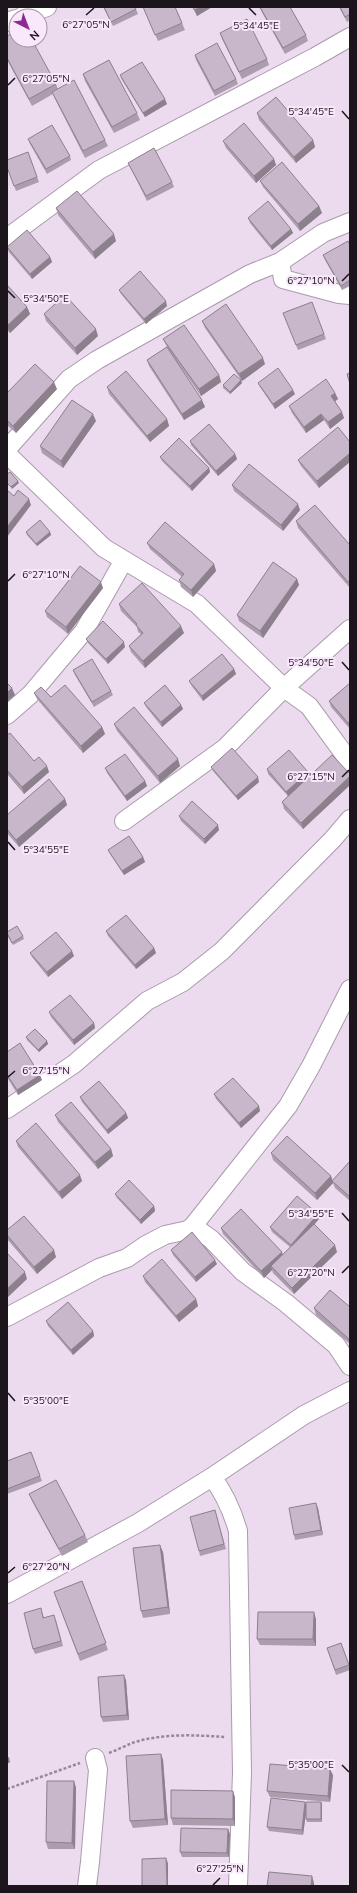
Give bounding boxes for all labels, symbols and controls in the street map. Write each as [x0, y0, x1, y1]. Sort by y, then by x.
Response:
north arrow [8, 8, 48, 48]
text: 6°27'05"N [62, 18, 110, 31]
text: 5°34'45"E [233, 19, 279, 32]
text: N [27, 27, 42, 43]
text: 6°27'05"N [22, 72, 70, 85]
text: 5°34'45"E [288, 105, 334, 118]
text: 6°27'10"N [287, 274, 335, 287]
text: 5°34'50"E [23, 292, 69, 305]
text: 6°27'10"N [22, 568, 70, 581]
text: 5°34'50"E [288, 656, 334, 669]
text: 6°27'15"N [287, 770, 335, 783]
text: 5°34'55"E [23, 843, 69, 856]
text: 6°27'15"N [22, 1064, 70, 1077]
text: 5°34'55"E [288, 1207, 334, 1220]
text: 6°27'20"N [287, 1266, 335, 1279]
text: 5°35'00"E [23, 1394, 69, 1407]
text: 6°27'20"N [22, 1560, 70, 1573]
text: 5°35'00"E [288, 1758, 334, 1771]
text: 6°27'25"N [196, 1862, 244, 1875]

